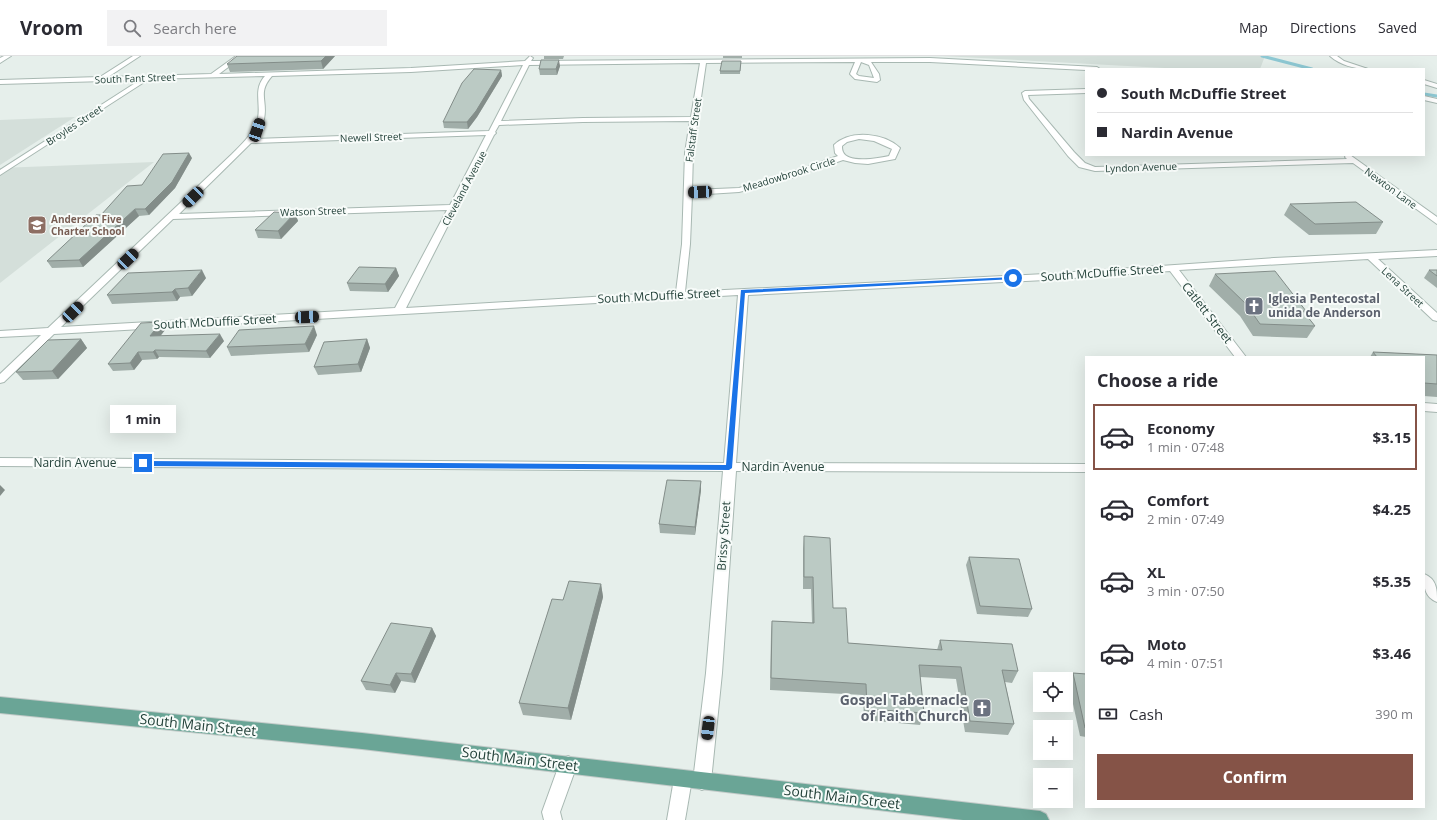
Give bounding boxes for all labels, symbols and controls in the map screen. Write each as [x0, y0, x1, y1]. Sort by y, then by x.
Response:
search box [107, 10, 387, 46]
text: Vroom [20, 15, 83, 41]
icon: search [121, 17, 143, 39]
text: Search here [153, 18, 237, 38]
text: Map [1239, 18, 1268, 37]
text: Directions [1290, 18, 1356, 37]
text: Saved [1378, 18, 1417, 37]
street label: South Fant Street [94, 70, 176, 86]
text: South McDuffie Street [1121, 83, 1286, 103]
street label: Falstaff Street [682, 97, 704, 163]
street label: Broyles Street [43, 101, 105, 149]
car [247, 117, 267, 143]
text: Nardin Avenue [1121, 122, 1233, 142]
street label: Newell Street [340, 129, 403, 145]
street label: Cleveland Avenue [438, 148, 490, 228]
street label: Meadowbrook Circle [741, 153, 837, 195]
street label: Lyndon Avenue [1105, 159, 1178, 175]
street label: Newton Lane [1362, 164, 1420, 212]
car [180, 184, 206, 210]
car [688, 185, 712, 199]
street label: Watson Street [280, 203, 347, 219]
place label: Anderson Five Charter School [51, 212, 125, 238]
school or university icon: Anderson Five Charter School [26, 214, 48, 236]
car [115, 246, 141, 272]
street label: South McDuffie Street [1040, 260, 1164, 285]
street label: Lena Street [1379, 264, 1427, 311]
route start [1004, 269, 1022, 287]
street label: Catlett Street [1178, 279, 1237, 347]
street label: South McDuffie Street [597, 284, 721, 307]
place label: Iglesia Pentecostal unida de Anderson [1268, 290, 1381, 321]
church icon: Iglesia Pentecostal unida de Anderson [1243, 295, 1265, 317]
car [60, 299, 86, 325]
street label: South McDuffie Street [153, 310, 277, 333]
car [295, 310, 319, 324]
text: Choose a ride [1097, 368, 1218, 392]
callout: 1 min [110, 405, 176, 433]
text: 1 min [125, 410, 161, 428]
text: Economy [1147, 418, 1215, 438]
icon: car [1099, 419, 1135, 455]
text: $3.15 [1372, 427, 1411, 447]
text: 1 min · 07:48 [1147, 438, 1224, 456]
street label: Nardin Avenue [33, 454, 117, 471]
route end [134, 454, 152, 472]
street label: Nardin Avenue [741, 458, 825, 475]
text: Comfort [1147, 490, 1209, 510]
icon: car [1099, 491, 1135, 527]
text: $4.25 [1372, 499, 1411, 519]
street label: Brissy Street [713, 501, 734, 571]
text: 2 min · 07:49 [1147, 510, 1224, 528]
text: XL [1147, 562, 1165, 582]
icon: car [1099, 563, 1135, 599]
text: $5.35 [1372, 571, 1411, 591]
text: 3 min · 07:50 [1147, 582, 1224, 600]
text: Moto [1147, 634, 1186, 654]
icon: car [1099, 635, 1135, 671]
text: $3.46 [1372, 643, 1411, 663]
text: 4 min · 07:51 [1147, 654, 1224, 672]
map controls [1033, 672, 1073, 808]
button: locate [1033, 672, 1073, 712]
place label: Gospel Tabernacle of Faith Church [840, 690, 968, 725]
church icon: Gospel Tabernacle of Faith Church [971, 697, 993, 719]
icon: cash [1097, 703, 1119, 725]
text: Cash [1129, 704, 1163, 724]
text: 390 m [1375, 705, 1413, 723]
street label: South Main Street [139, 709, 257, 740]
car [701, 715, 715, 741]
button: + [1033, 720, 1073, 760]
street label: South Main Street [461, 742, 579, 775]
button: Confirm [1097, 754, 1413, 800]
button: − [1033, 768, 1073, 808]
street label: South Main Street [783, 780, 901, 813]

